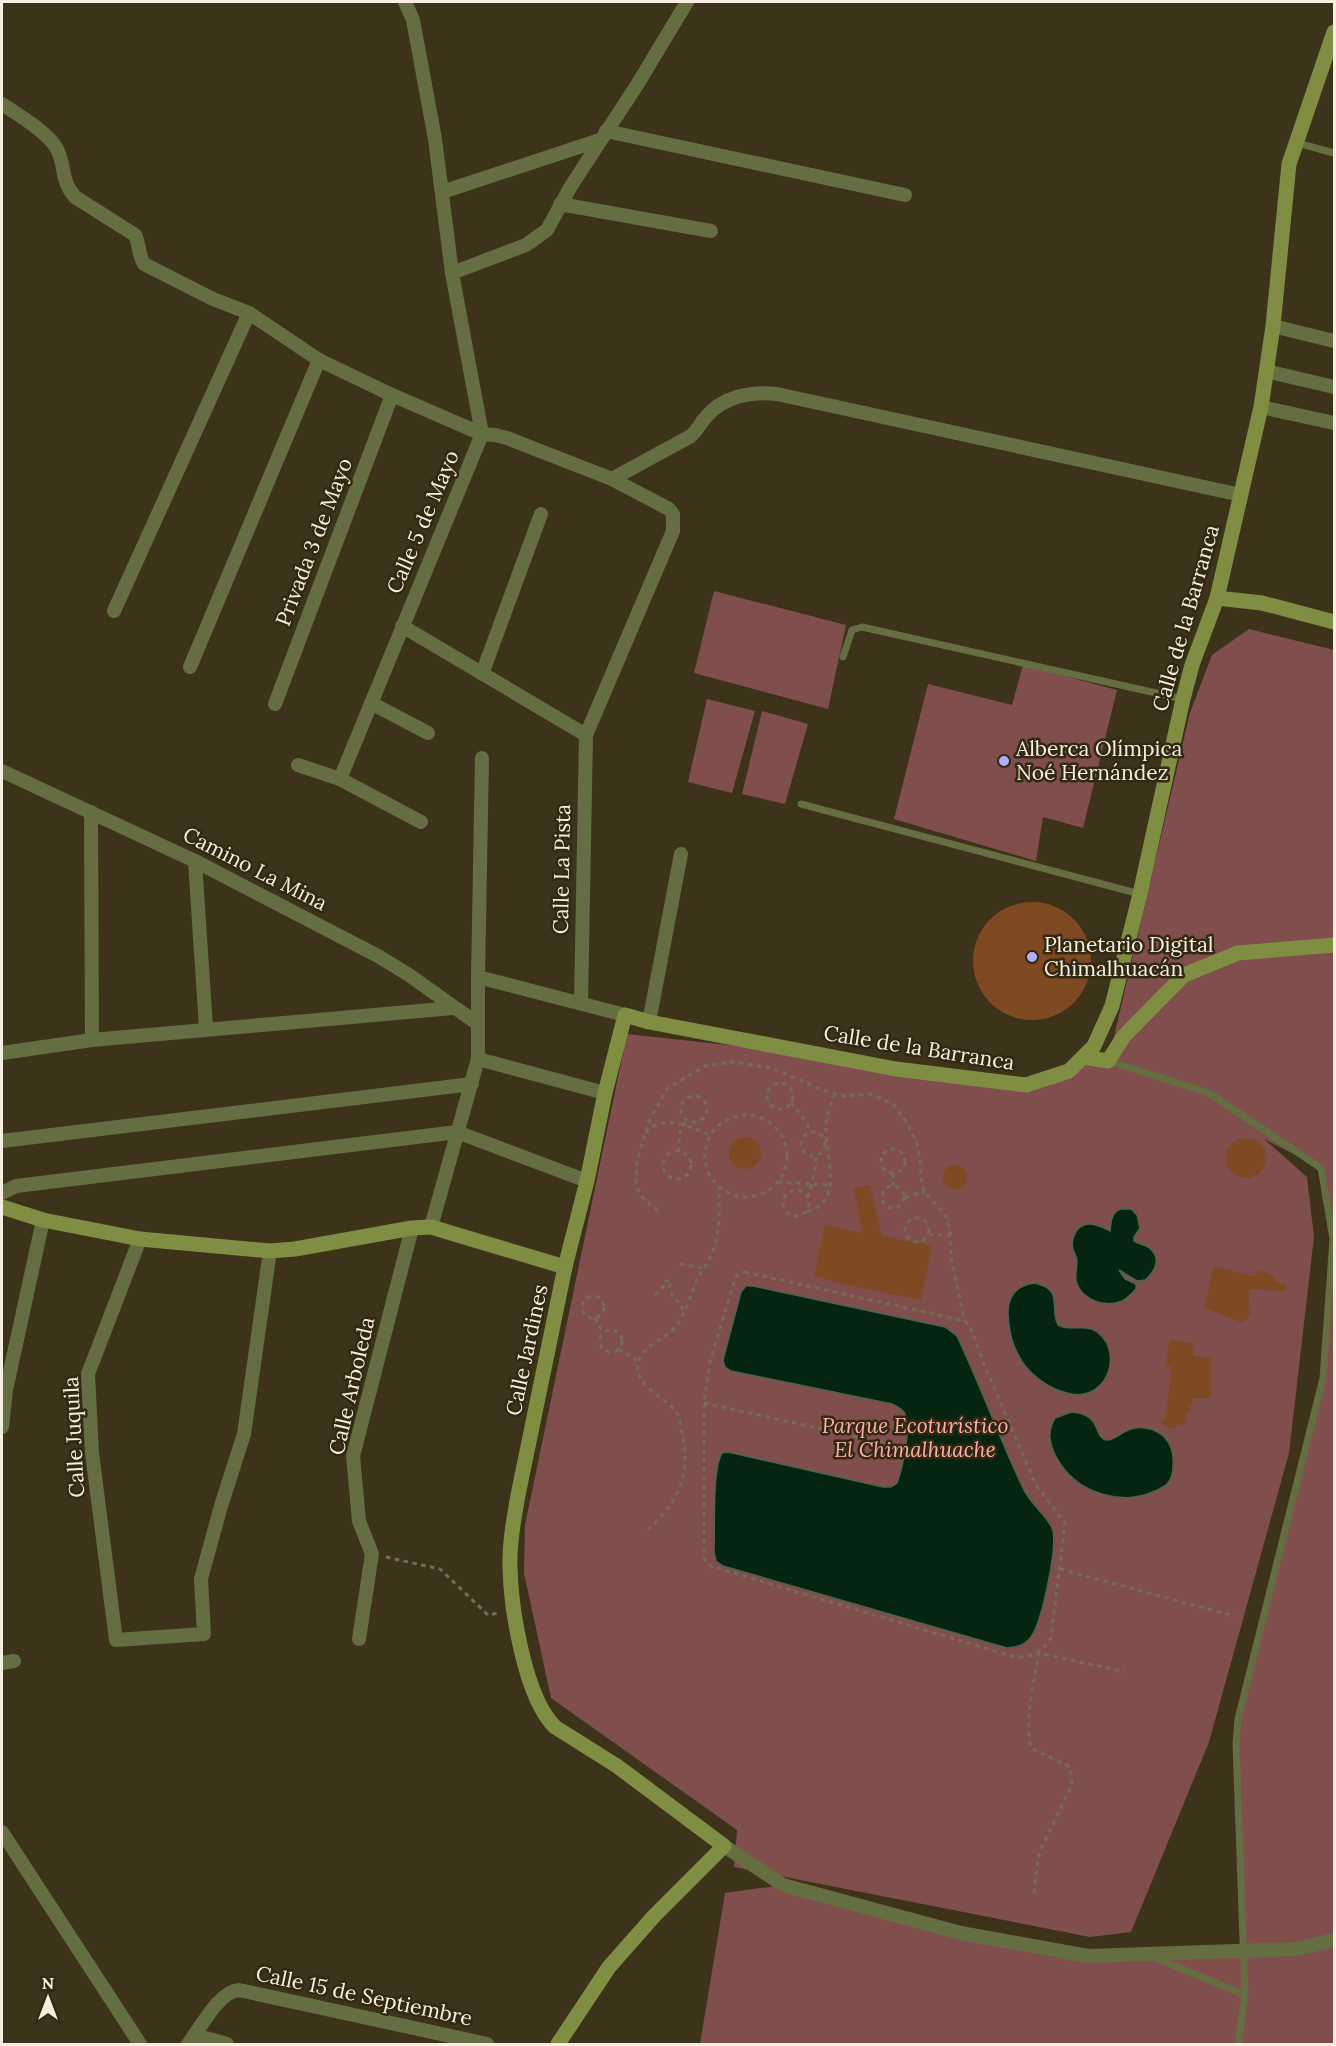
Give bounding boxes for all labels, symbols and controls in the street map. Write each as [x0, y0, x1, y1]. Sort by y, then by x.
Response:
street label: Calle 5 de Mayo [380, 446, 465, 598]
street label: Privada 3 de Mayo [269, 454, 358, 630]
street label: Calle de la Barranca [1146, 521, 1225, 714]
place label: Alberca Olímpica Noé Hernández [1015, 735, 1183, 786]
marker: Alberca Olímpica Noé Hernández [997, 754, 1011, 768]
street label: Calle La Pista [547, 804, 576, 934]
street label: Camino La Mina [178, 821, 332, 917]
place label: Planetario Digital Chimalhuacán [1044, 931, 1213, 982]
marker: Planetario Digital Chimalhuacán [1025, 950, 1039, 964]
street label: Calle de la Barranca [822, 1019, 1017, 1076]
street label: Calle Jardines [499, 1282, 554, 1418]
street label: Calle Arboleda [323, 1314, 381, 1458]
street label: Calle Juquila [57, 1376, 90, 1498]
park label: Parque Ecoturístico El Chimalhuache [822, 1412, 1008, 1463]
street label: Calle 15 de Septiembre [253, 1959, 475, 2032]
north arrow [18, 1968, 78, 2028]
text: N [42, 1973, 54, 1993]

